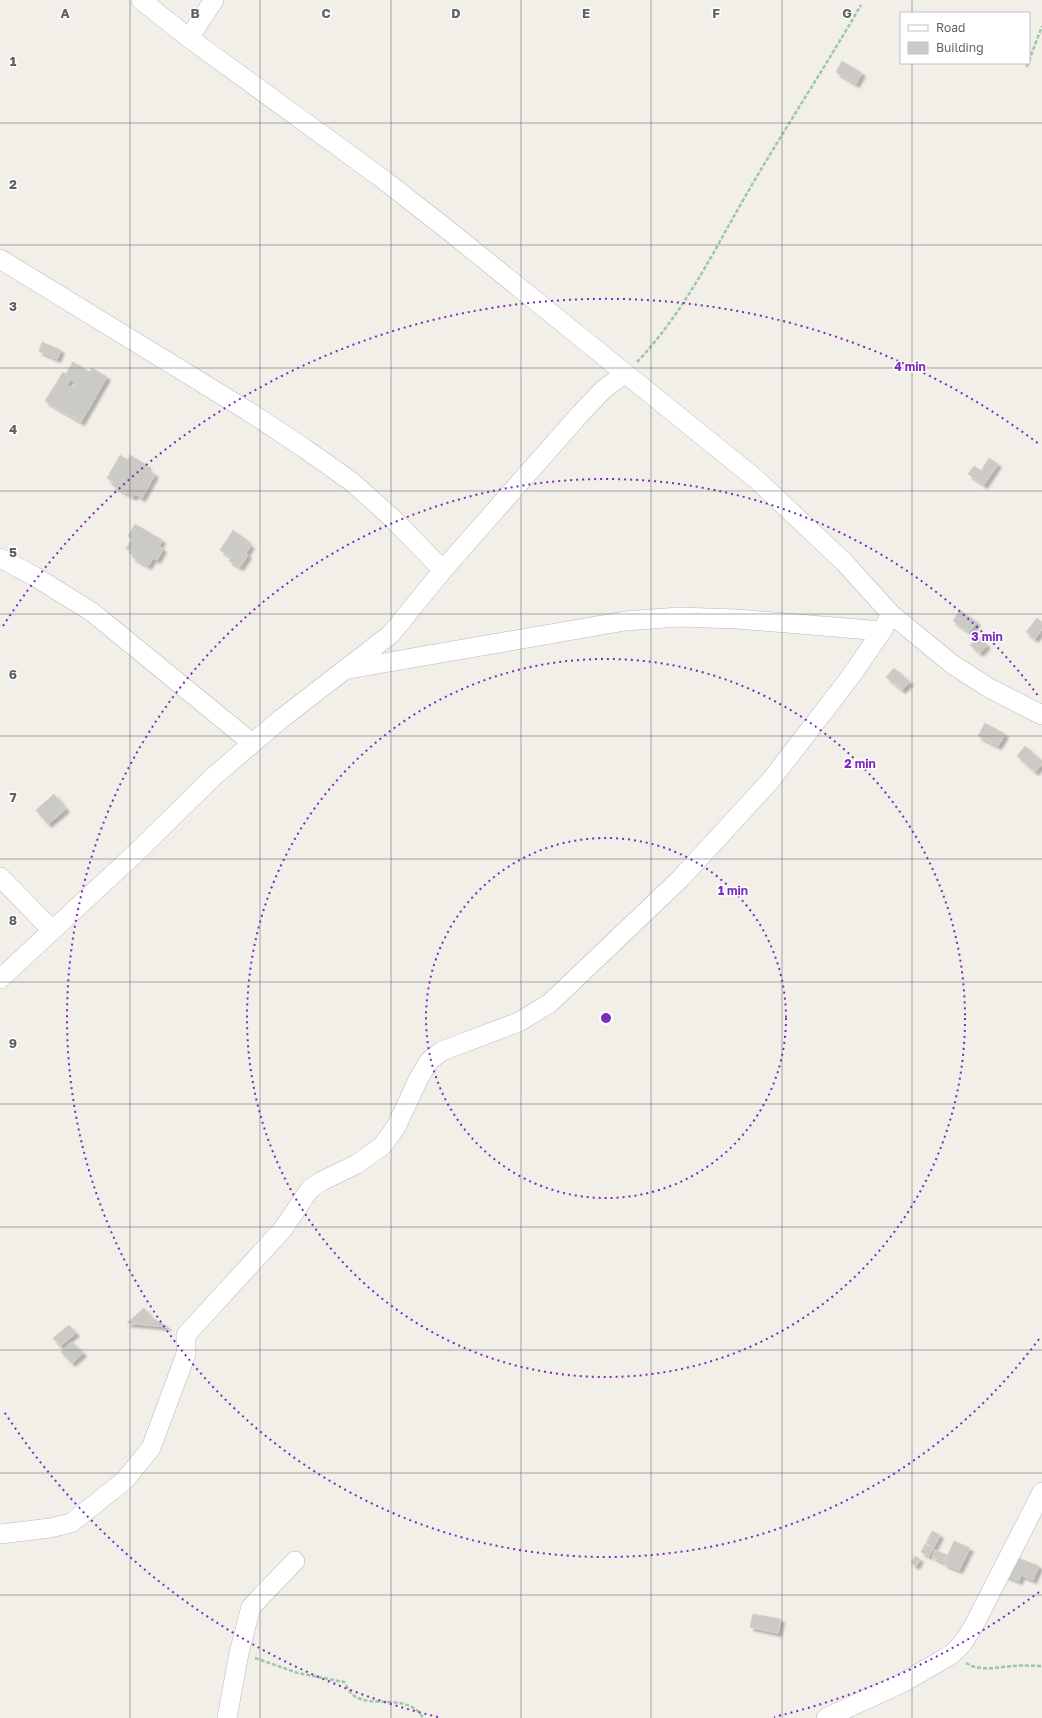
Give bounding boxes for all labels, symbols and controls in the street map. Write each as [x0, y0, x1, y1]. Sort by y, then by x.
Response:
text: A [60, 5, 70, 21]
text: B [190, 5, 200, 21]
text: C [321, 5, 331, 21]
text: D [451, 5, 461, 21]
text: E [582, 5, 590, 21]
text: F [712, 5, 720, 21]
text: G [842, 5, 852, 21]
legend [900, 12, 1030, 64]
text: Road [936, 20, 965, 35]
text: Building [936, 40, 984, 55]
text: 1 [10, 53, 17, 69]
text: 2 [9, 176, 17, 192]
text: 3 [9, 298, 17, 314]
text: 4 min [894, 359, 926, 374]
text: 4 [9, 421, 17, 437]
text: 5 [9, 544, 17, 560]
text: 3 min [971, 629, 1003, 644]
text: 6 [9, 666, 17, 682]
text: 2 min [844, 756, 876, 771]
text: 7 [9, 789, 17, 805]
text: 1 min [718, 883, 748, 898]
text: 8 [9, 912, 17, 928]
centre of rings [599, 1011, 613, 1025]
text: 9 [9, 1035, 17, 1051]

